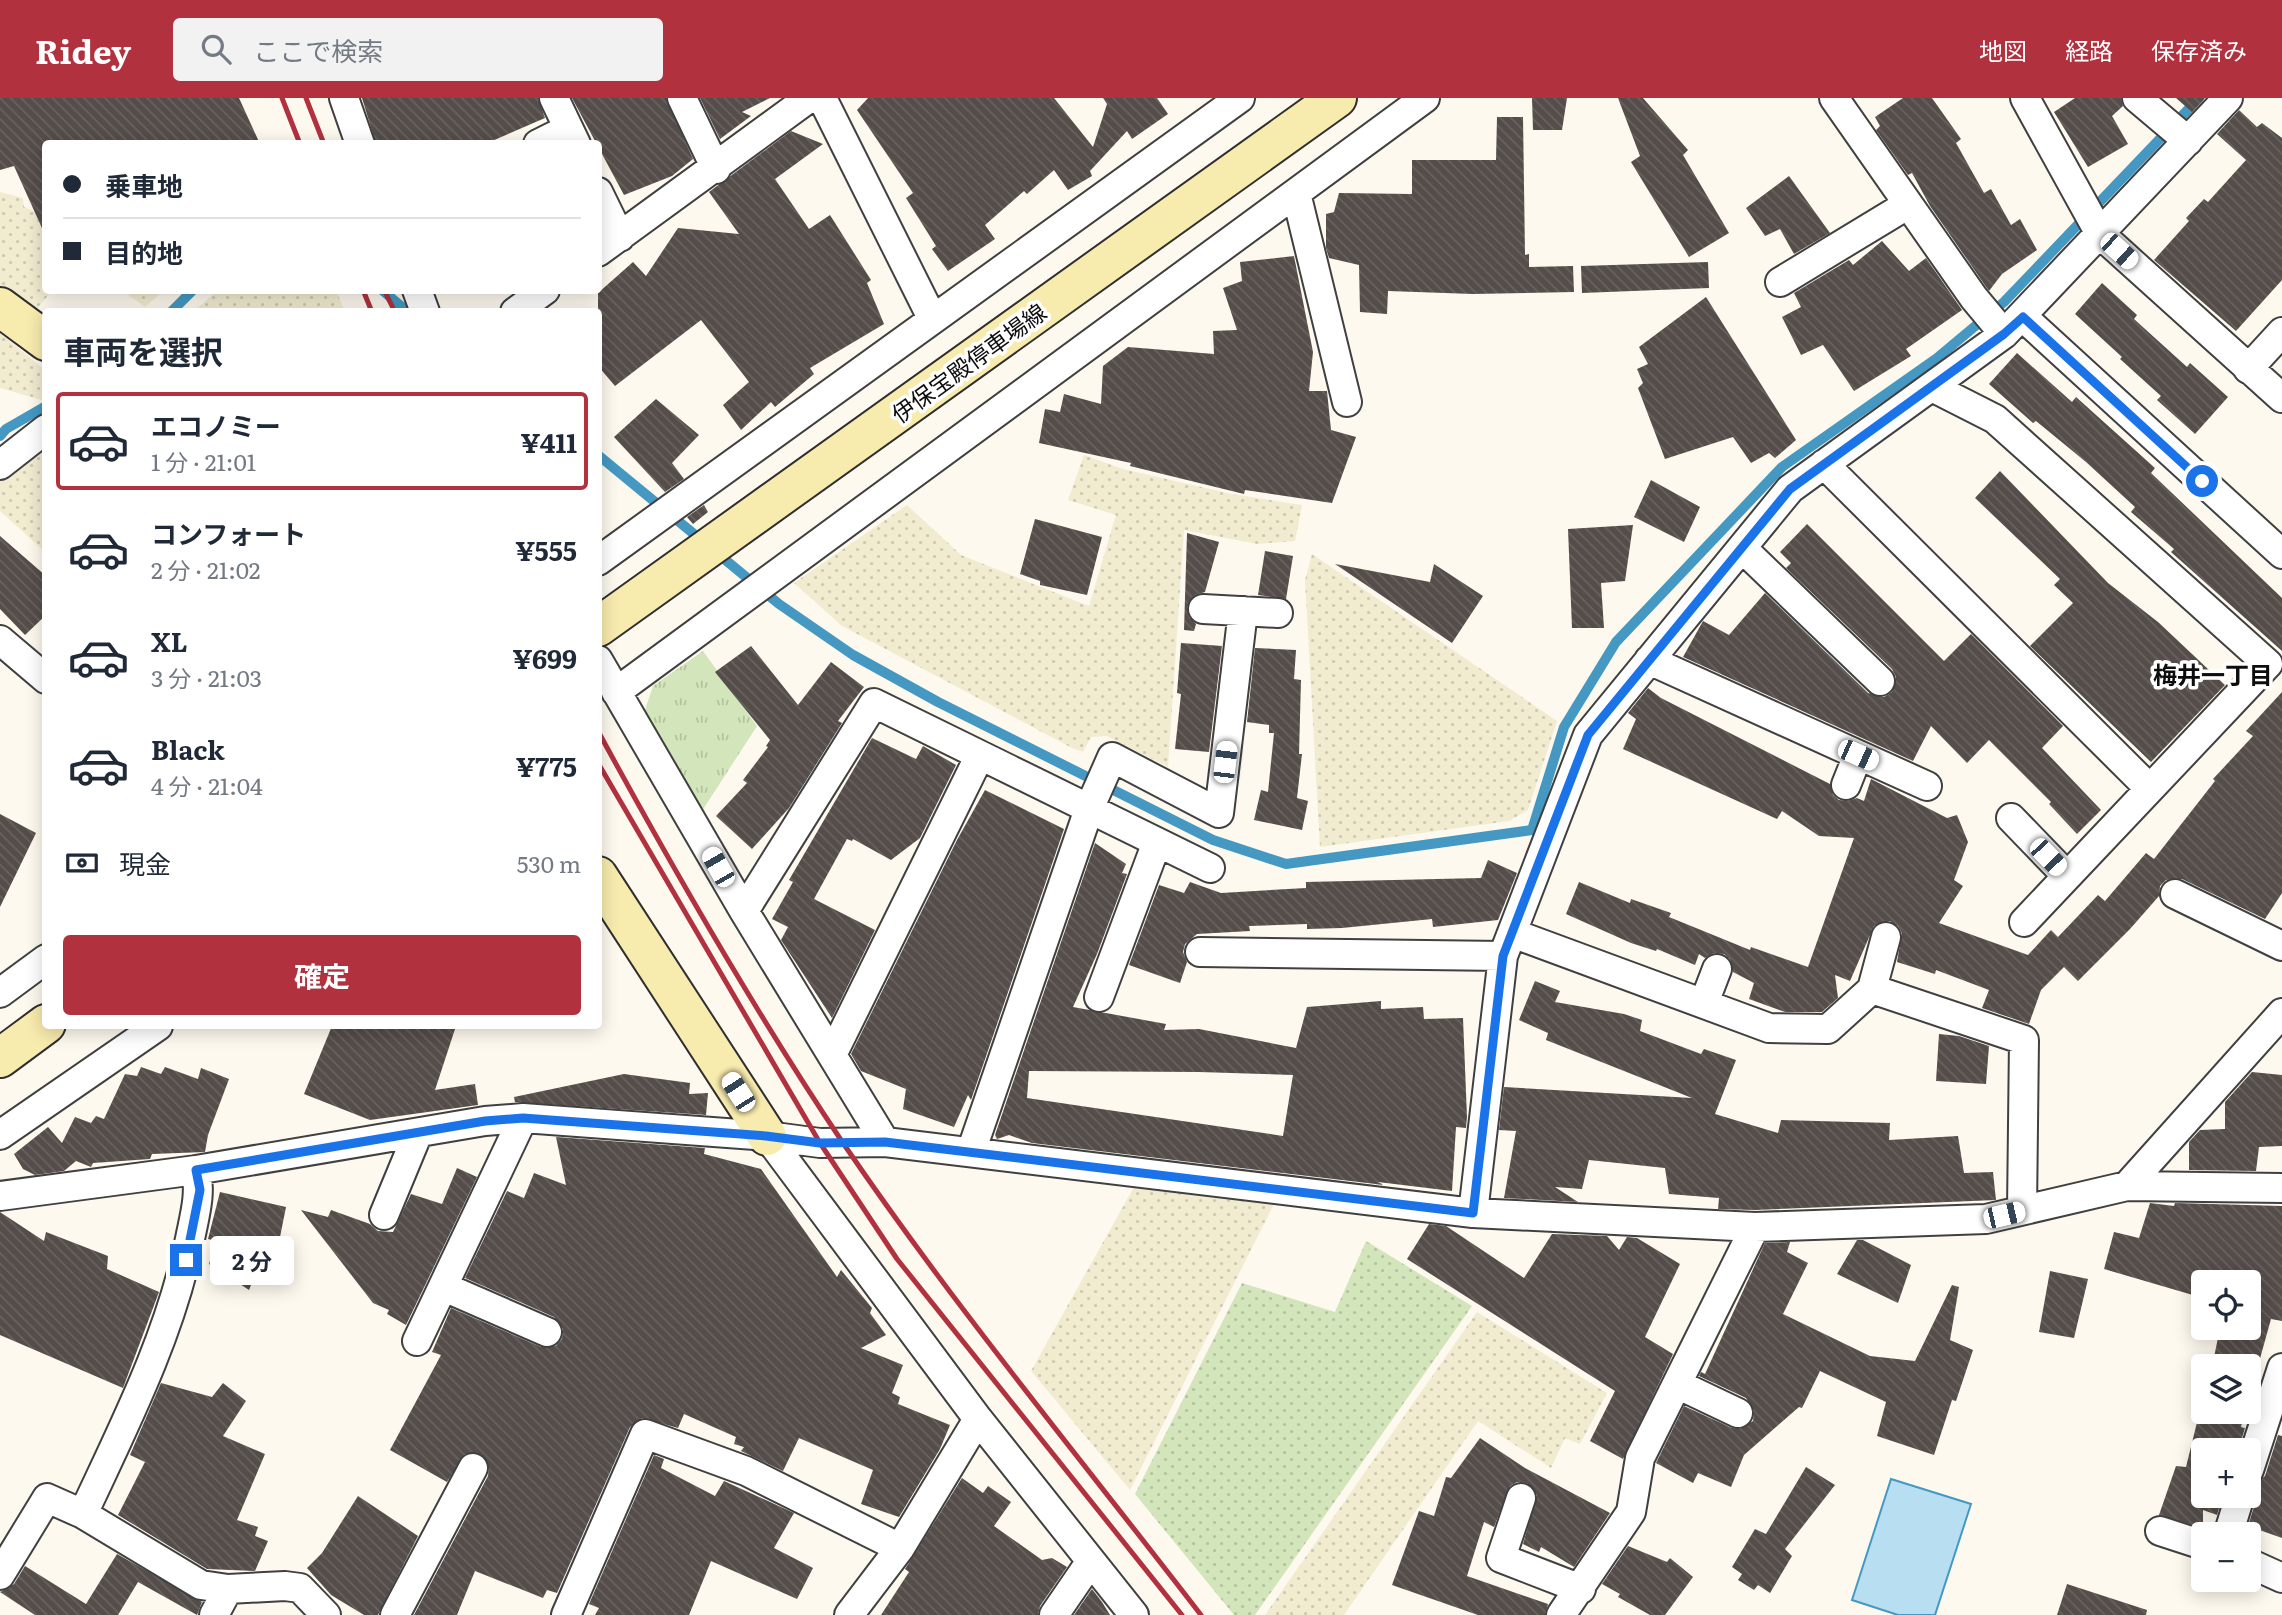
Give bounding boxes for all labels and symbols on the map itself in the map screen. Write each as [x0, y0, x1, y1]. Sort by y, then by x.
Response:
car [2097, 229, 2142, 273]
street label: 伊保宝殿停車場線 [884, 294, 1052, 430]
route start [2186, 465, 2218, 497]
district label: 梅井一丁目 [2153, 656, 2273, 691]
car [1835, 737, 1882, 773]
car [1213, 740, 1238, 784]
car [2026, 835, 2071, 879]
car [699, 844, 738, 890]
car [718, 1069, 759, 1115]
car [1982, 1200, 2027, 1230]
callout: 2 分 [210, 1236, 294, 1284]
route end [170, 1244, 202, 1276]

